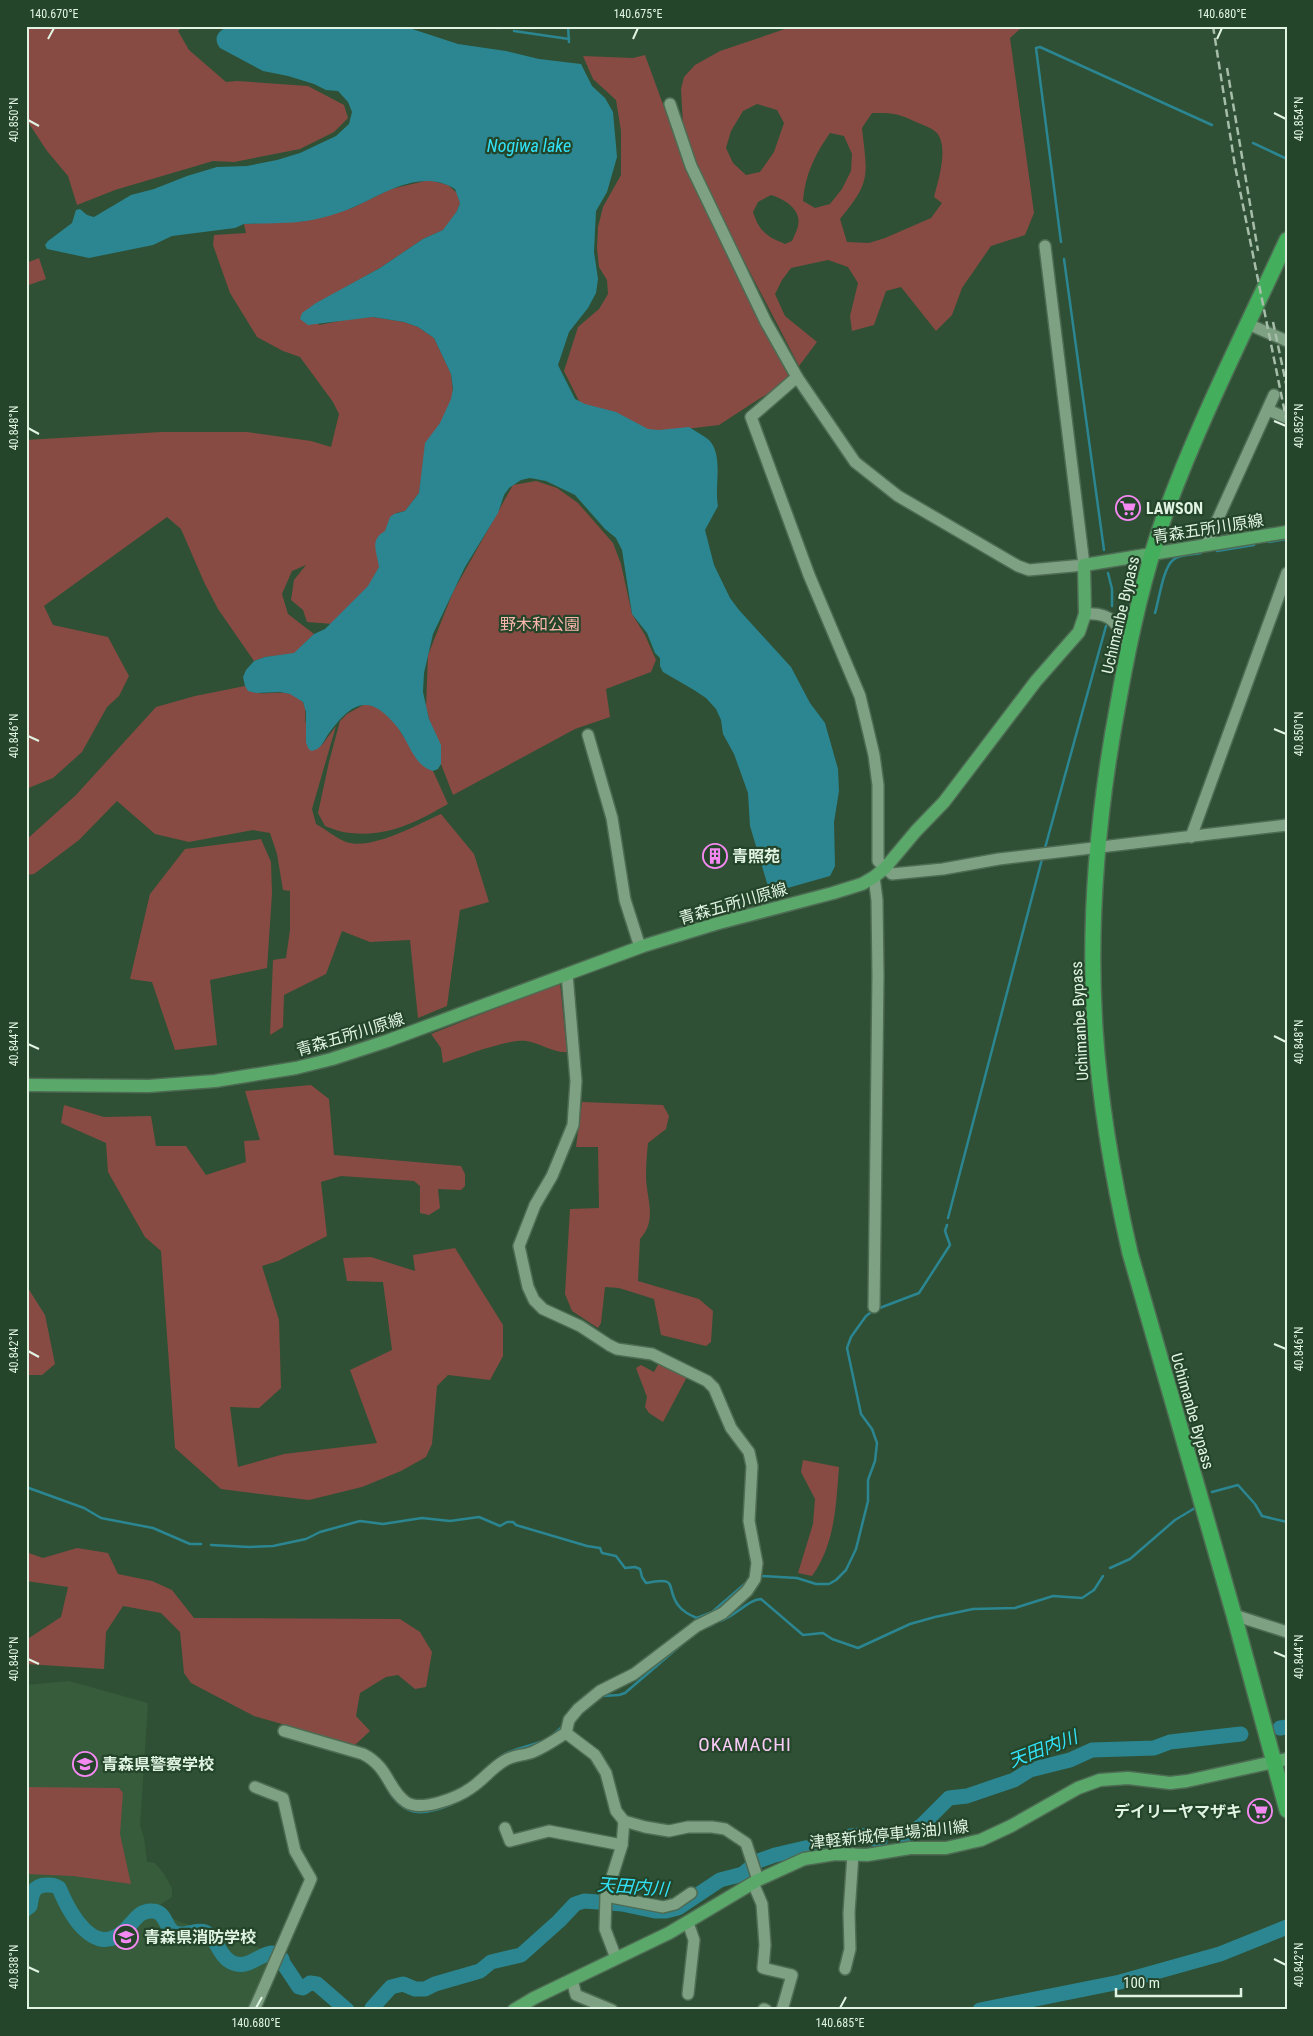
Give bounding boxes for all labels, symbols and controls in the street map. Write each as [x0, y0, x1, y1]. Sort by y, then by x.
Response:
text: 140.670°E [29, 7, 79, 21]
text: 140.675°E [613, 7, 663, 21]
text: 140.680°E [1197, 7, 1247, 21]
text: 40.854°N [1292, 97, 1306, 141]
text: 40.850°N [7, 98, 21, 142]
water label: Nogiwa lake [487, 135, 571, 156]
text: 40.852°N [1292, 404, 1306, 448]
text: 40.848°N [7, 406, 21, 450]
supermarket icon: LAWSON [1115, 495, 1141, 521]
place label: LAWSON [1146, 499, 1203, 518]
street label: 青森五所川原線 [1151, 510, 1265, 547]
street label: Uchimanbe Bypass [1098, 555, 1143, 676]
park label: 野木和公園 [500, 615, 580, 634]
text: 40.850°N [1292, 712, 1306, 756]
text: 40.846°N [7, 714, 21, 758]
building icon: 青照苑 [702, 843, 728, 869]
place label: 青照苑 [732, 847, 780, 866]
street label: 青森五所川原線 [677, 879, 790, 928]
street label: Uchimanbe Bypass [1067, 961, 1092, 1081]
street label: 青森五所川原線 [294, 1009, 406, 1060]
text: 40.848°N [1292, 1020, 1306, 1064]
text: 40.844°N [7, 1022, 21, 1066]
text: 40.846°N [1292, 1327, 1306, 1371]
text: 40.842°N [7, 1329, 21, 1373]
street label: Uchimanbe Bypass [1167, 1351, 1218, 1471]
text: 40.844°N [1292, 1635, 1306, 1679]
text: 40.840°N [7, 1637, 21, 1681]
water label: 天田内川 [1005, 1725, 1082, 1771]
district label: OKAMACHI [698, 1733, 792, 1756]
school or university icon: 青森県警察学校 [72, 1751, 98, 1777]
place label: 青森県警察学校 [102, 1755, 214, 1774]
supermarket icon: デイリーヤマザキ [1247, 1798, 1273, 1824]
place label: デイリーヤマザキ [1114, 1802, 1242, 1821]
street label: 津軽新城停車場油川線 [808, 1817, 970, 1852]
water label: 天田内川 [596, 1874, 672, 1900]
school or university icon: 青森県消防学校 [113, 1924, 139, 1950]
place label: 青森県消防学校 [144, 1928, 256, 1947]
text: 40.842°N [1292, 1943, 1306, 1987]
text: 40.838°N [7, 1945, 21, 1989]
scale bar [1116, 1966, 1240, 1998]
text: 100 m [1123, 1974, 1160, 1992]
text: 140.680°E [231, 2016, 281, 2030]
text: 140.685°E [815, 2016, 865, 2030]

